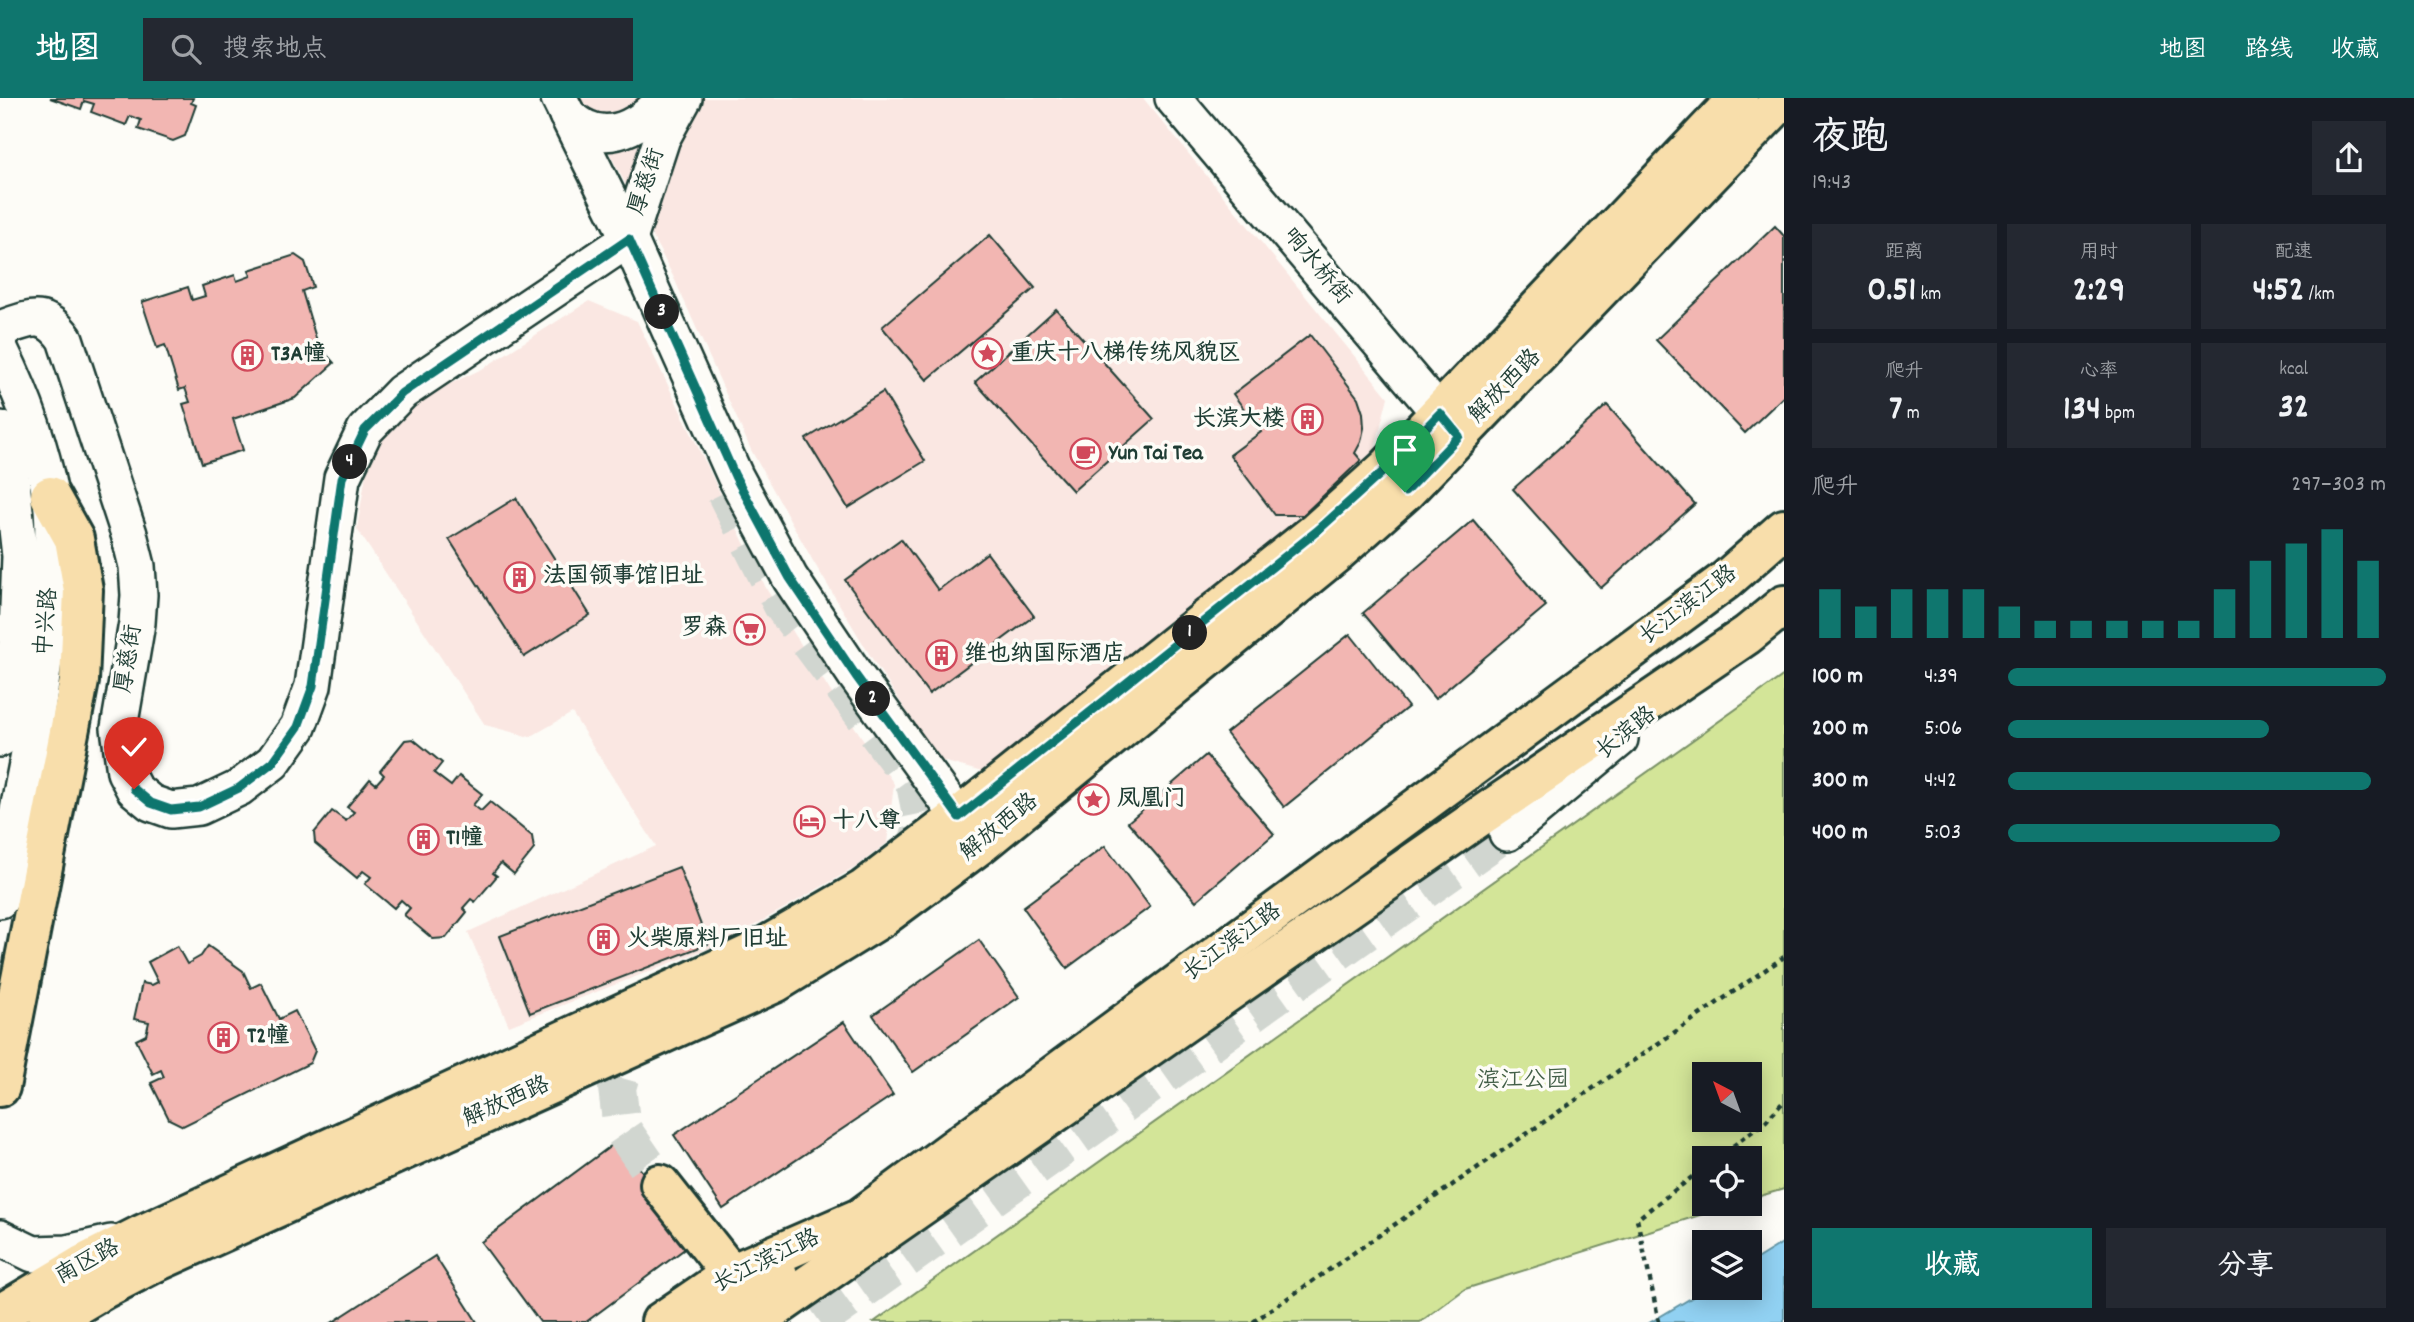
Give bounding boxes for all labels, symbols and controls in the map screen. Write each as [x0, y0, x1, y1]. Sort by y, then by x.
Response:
search box [143, 18, 633, 81]
text: 地图 [35, 28, 101, 75]
icon: search [167, 30, 205, 68]
text: 搜索地点 [223, 32, 327, 69]
text: 地图 [2159, 34, 2207, 68]
text: 路线 [2245, 34, 2293, 68]
text: 收藏 [2331, 34, 2379, 68]
text: 夜跑 [1812, 113, 1888, 168]
button: share [2312, 121, 2386, 195]
street label: 厚慈街 [622, 144, 674, 220]
text: 19:43 [1812, 167, 1851, 200]
street label: 响水桥街 [1274, 221, 1358, 313]
text: 距离 [1885, 240, 1923, 267]
text: 用时 [2080, 240, 2118, 267]
text: 配速 [2275, 240, 2313, 267]
text: 0.51 [1867, 267, 1916, 317]
text: 2:29 [2073, 267, 2125, 317]
text: 4:52 [2252, 267, 2304, 317]
text: km [1916, 282, 1941, 309]
text: /km [2304, 282, 2335, 309]
pin: 3 [644, 294, 680, 330]
text: 3 [657, 298, 666, 325]
place icon: 重庆十八梯传统风貌区 [971, 337, 1005, 371]
building icon: T3A幢 [231, 338, 265, 372]
place label: 重庆十八梯传统风貌区 [1011, 338, 1241, 371]
place label: T3A幢 [271, 339, 326, 372]
street label: 解放西路 [1462, 342, 1550, 432]
text: kcal [2279, 357, 2308, 384]
text: 爬升 [1885, 359, 1923, 386]
text: 心率 [2080, 359, 2118, 386]
text: 32 [2278, 384, 2309, 434]
text: 7 [1889, 386, 1902, 436]
text: 134 [2063, 386, 2101, 436]
text: m [1902, 401, 1920, 428]
text: bpm [2101, 401, 2135, 428]
building icon: 长滨大楼 [1291, 403, 1325, 437]
place label: 长滨大楼 [1193, 404, 1285, 437]
pin [1375, 420, 1435, 492]
icon: arrive [1386, 431, 1424, 469]
cafe icon: Yun Tai Tea [1069, 437, 1103, 471]
place label: Yun Tai Tea [1108, 438, 1204, 471]
pin: 4 [332, 444, 368, 480]
text: 4 [346, 448, 353, 475]
text: 297–303 m [2291, 469, 2386, 502]
text: 爬升 [1812, 472, 1858, 505]
street label: 长江滨江路 [1633, 558, 1745, 654]
building icon: 法国领事馆旧址 [503, 560, 537, 594]
place label: 法国领事馆旧址 [543, 561, 704, 594]
street label: 中兴路 [29, 586, 67, 658]
supermarket icon: 罗森 [733, 612, 767, 646]
place label: 罗森 [681, 613, 727, 646]
pin: 1 [1172, 616, 1208, 650]
text: 1 [1187, 619, 1192, 646]
street label: 厚慈街 [108, 622, 152, 696]
building icon: 维也纳国际酒店 [924, 638, 958, 672]
place label: 维也纳国际酒店 [964, 639, 1125, 672]
text: 100 m [1812, 661, 1863, 694]
text: 4:39 [1924, 661, 1958, 694]
pin: 2 [856, 682, 890, 716]
text: 2 [868, 685, 877, 712]
street label: 长滨路 [1590, 699, 1664, 769]
text: 200 m [1812, 713, 1868, 746]
text: 5:06 [1924, 713, 1962, 746]
pin [104, 717, 164, 789]
icon: check [115, 728, 153, 766]
text: 300 m [1812, 765, 1868, 798]
text: 4:42 [1924, 765, 1957, 798]
place icon: 凤凰门 [1077, 783, 1111, 817]
place label: 凤凰门 [1117, 784, 1186, 817]
street label: 解放西路 [954, 786, 1046, 870]
hotel icon: 十八尊 [792, 805, 826, 839]
place label: 十八尊 [832, 806, 901, 839]
text: 400 m [1812, 817, 1868, 850]
text: 5:03 [1924, 817, 1961, 850]
building icon: T1幢 [406, 822, 440, 856]
place label: T1幢 [446, 823, 483, 856]
street label: 长江滨江路 [1177, 896, 1289, 990]
building icon: 火柴原料厂旧址 [587, 923, 621, 957]
place label: 火柴原料厂旧址 [627, 924, 788, 957]
building icon: T2幢 [207, 1020, 241, 1054]
place label: T2幢 [247, 1021, 289, 1054]
north arrow [1692, 1062, 1762, 1132]
map controls [1692, 1062, 1762, 1300]
park label: 滨江公园 [1477, 1065, 1569, 1098]
street label: 解放西路 [458, 1069, 556, 1137]
button: locate [1692, 1146, 1762, 1216]
street label: 长江滨江路 [708, 1222, 826, 1302]
button: 收藏 [1812, 1228, 2092, 1308]
button: 分享 [2106, 1228, 2386, 1308]
button: layers [1692, 1230, 1762, 1300]
street label: 南区路 [50, 1232, 126, 1294]

